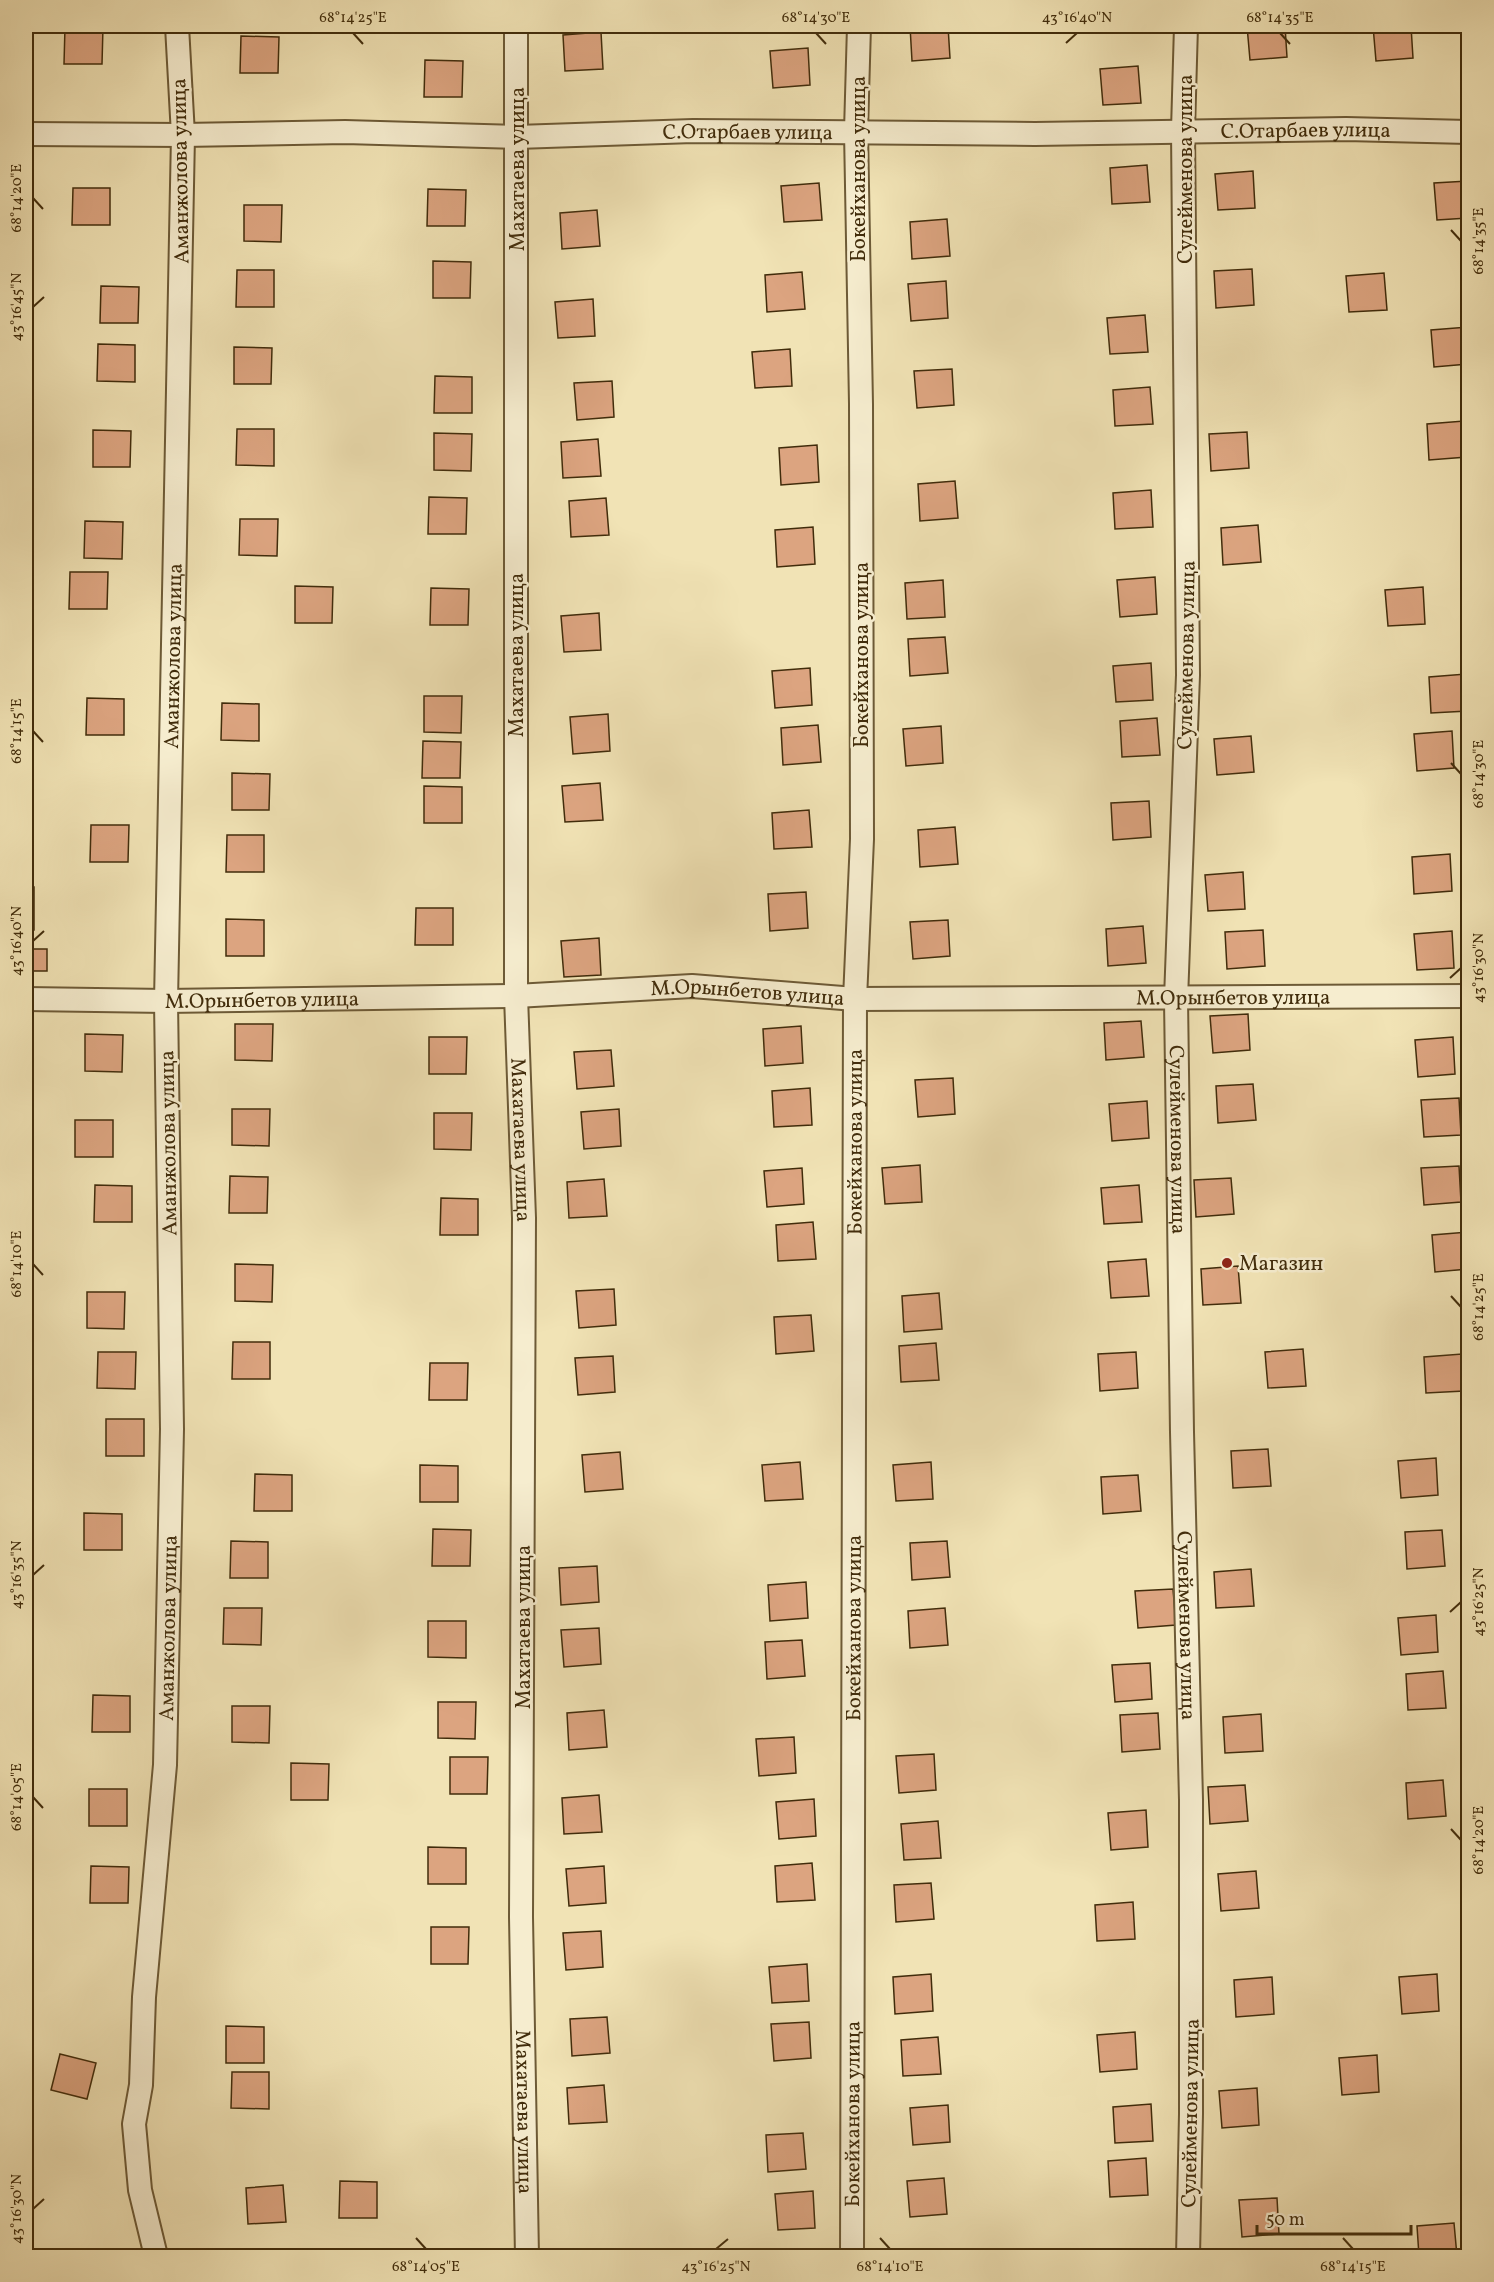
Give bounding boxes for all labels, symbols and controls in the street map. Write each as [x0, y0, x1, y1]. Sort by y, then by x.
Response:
text: 68°14'25"E [319, 8, 387, 29]
text: 68°14'30"E [782, 8, 850, 29]
text: 43°16'40"N [1042, 8, 1112, 29]
text: 68°14'35"E [1246, 8, 1314, 29]
street label: Сулейменова улица [1172, 74, 1201, 264]
street label: Бокейханова улица [845, 76, 874, 262]
street label: Аманжолова улица [165, 78, 198, 264]
street label: Махатаева улица [504, 87, 533, 251]
street label: С.Отарбаев улица [1220, 116, 1391, 147]
street label: С.Отарбаев улица [662, 118, 833, 148]
text: 68°14'20"E [7, 164, 28, 232]
text: 68°14'35"E [1469, 207, 1490, 275]
text: 43°16'45"N [7, 273, 28, 341]
street label: Сулейменова улица [1171, 560, 1204, 750]
street label: Бокейханова улица [848, 562, 877, 748]
street label: Аманжолова улица [158, 563, 191, 749]
street label: Махатаева улица [503, 573, 532, 737]
text: 68°14'15"E [7, 698, 28, 764]
text: 68°14'30"E [1469, 740, 1490, 808]
text: 43°16'40"N [7, 906, 28, 976]
text: 43°16'30"N [1469, 933, 1490, 1003]
street label: М.Орынбетов улица [650, 973, 845, 1014]
street label: М.Орынбетов улица [1136, 984, 1331, 1014]
street label: М.Орынбетов улица [165, 985, 359, 1017]
street label: Сулейменова улица [1161, 1045, 1192, 1235]
street label: Бокейханова улица [841, 1049, 871, 1235]
street label: Аманжолова улица [153, 1050, 186, 1236]
street label: Махатаева улица [502, 1057, 537, 1223]
text: 68°14'10"E [7, 1231, 28, 1297]
place label: Магазин [1239, 1250, 1324, 1279]
marker: Магазин [1220, 1256, 1234, 1270]
text: 68°14'25"E [1469, 1273, 1490, 1341]
street label: Сулейменова улица [1168, 1531, 1202, 1721]
street label: Аманжолова улица [153, 1535, 186, 1721]
street label: Бокейханова улица [840, 1535, 870, 1721]
text: 43°16'35"N [7, 1540, 28, 1610]
street label: Махатаева улица [510, 1545, 539, 1709]
text: 43°16'25"N [1469, 1567, 1490, 1637]
text: 68°14'05"E [7, 1763, 28, 1831]
text: 68°14'20"E [1469, 1806, 1490, 1874]
street label: Сулейменова улица [1175, 2018, 1208, 2208]
street label: Бокейханова улица [839, 2021, 869, 2207]
street label: Махатаева улица [507, 2029, 539, 2194]
text: 43°16'30"N [7, 2174, 28, 2244]
scale bar [1257, 2198, 1412, 2236]
text: 50 m [1266, 2208, 1305, 2233]
text: 68°14'05"E [392, 2257, 460, 2278]
text: 43°16'25"N [681, 2257, 751, 2278]
text: 68°14'10"E [857, 2257, 923, 2278]
text: 68°14'15"E [1320, 2257, 1386, 2278]

